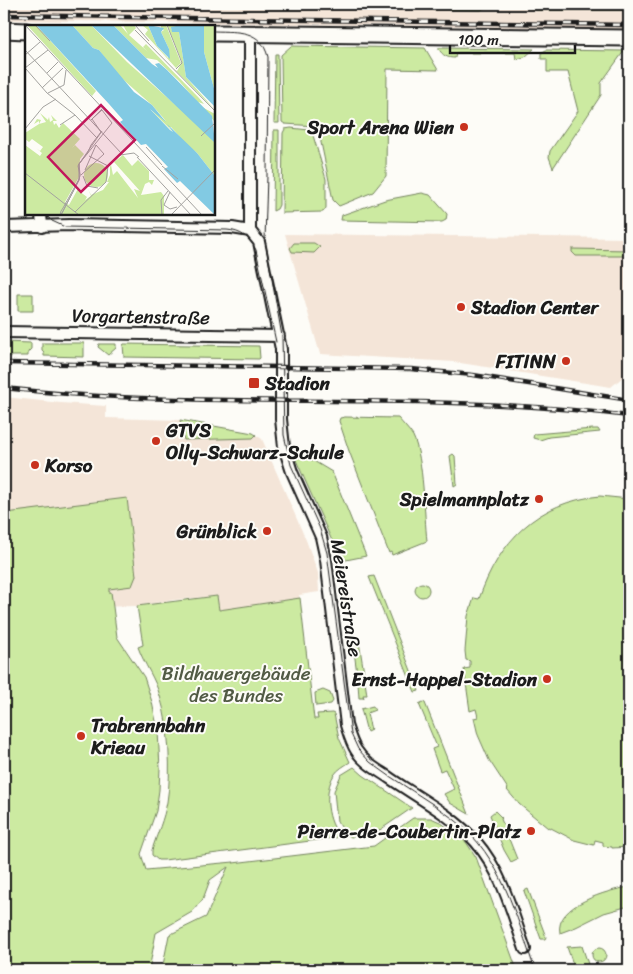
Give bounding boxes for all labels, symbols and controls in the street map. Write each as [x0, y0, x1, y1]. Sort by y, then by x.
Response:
scale bar [450, 22, 576, 54]
inset map [25, 25, 215, 215]
text: 100 m [458, 27, 499, 53]
place label: Sport Arena Wien [306, 111, 455, 144]
marker: Sport Arena Wien [458, 121, 470, 133]
place label: Stadion Center [470, 291, 600, 324]
street label: Vorgartenstraße [72, 299, 211, 334]
marker: Stadion Center [455, 301, 467, 313]
place label: FITINN [495, 345, 557, 378]
marker: FITINN [560, 355, 572, 367]
place label: Stadion [264, 367, 330, 400]
marker: Stadion [247, 376, 261, 390]
place label: GTVS Olly-Schwarz-Schule [165, 414, 344, 469]
marker: GTVS Olly-Schwarz-Schule [150, 435, 162, 447]
place label: Korso [44, 449, 93, 482]
marker: Korso [29, 459, 41, 471]
place label: Spielmannplatz [399, 483, 530, 516]
marker: Spielmannplatz [533, 493, 545, 505]
place label: Grünblick [176, 515, 257, 548]
marker: Grünblick [261, 525, 273, 537]
street label: Meiereistraße [321, 537, 372, 660]
park label: Bildhauergebäude des Bundes [162, 657, 311, 712]
place label: Ernst-Happel-Stadion [352, 663, 538, 696]
marker: Ernst-Happel-Stadion [541, 673, 553, 685]
place label: Trabrennbahn Krieau [90, 709, 206, 764]
marker: Trabrennbahn Krieau [75, 730, 87, 742]
place label: Pierre-de-Coubertin-Platz [298, 815, 522, 848]
marker: Pierre-de-Coubertin-Platz [525, 825, 537, 837]

